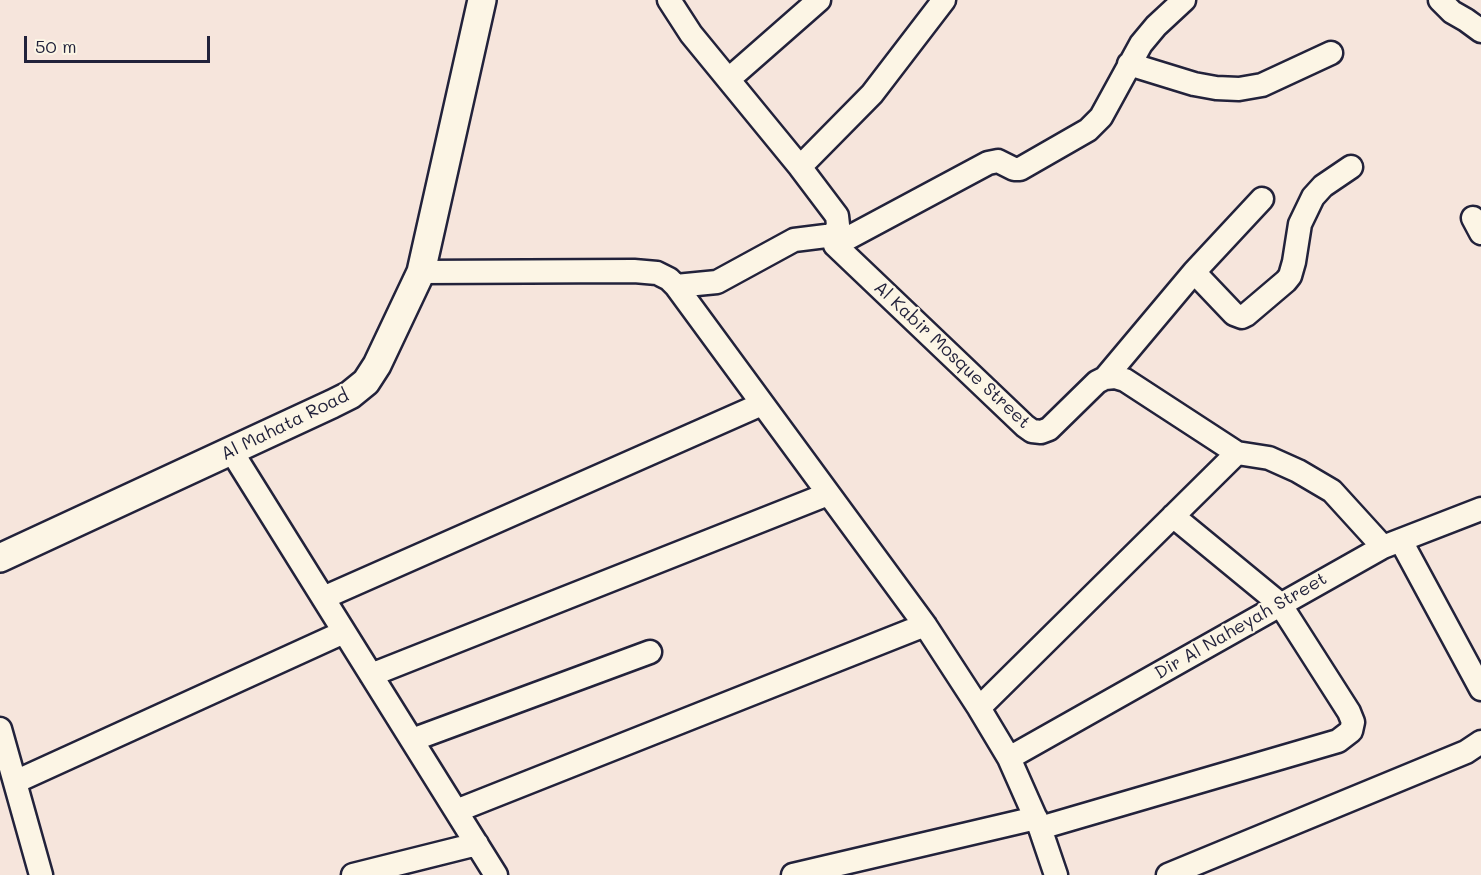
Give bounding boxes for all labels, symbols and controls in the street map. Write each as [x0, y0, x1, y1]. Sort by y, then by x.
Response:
scale bar [27, 24, 213, 62]
text: 50 m [35, 34, 77, 58]
street label: Al Kabir Mosque Street [869, 277, 1035, 433]
street label: Al Mahata Road [218, 385, 352, 465]
street label: Dir Al Naheyah Street [1151, 568, 1331, 684]

